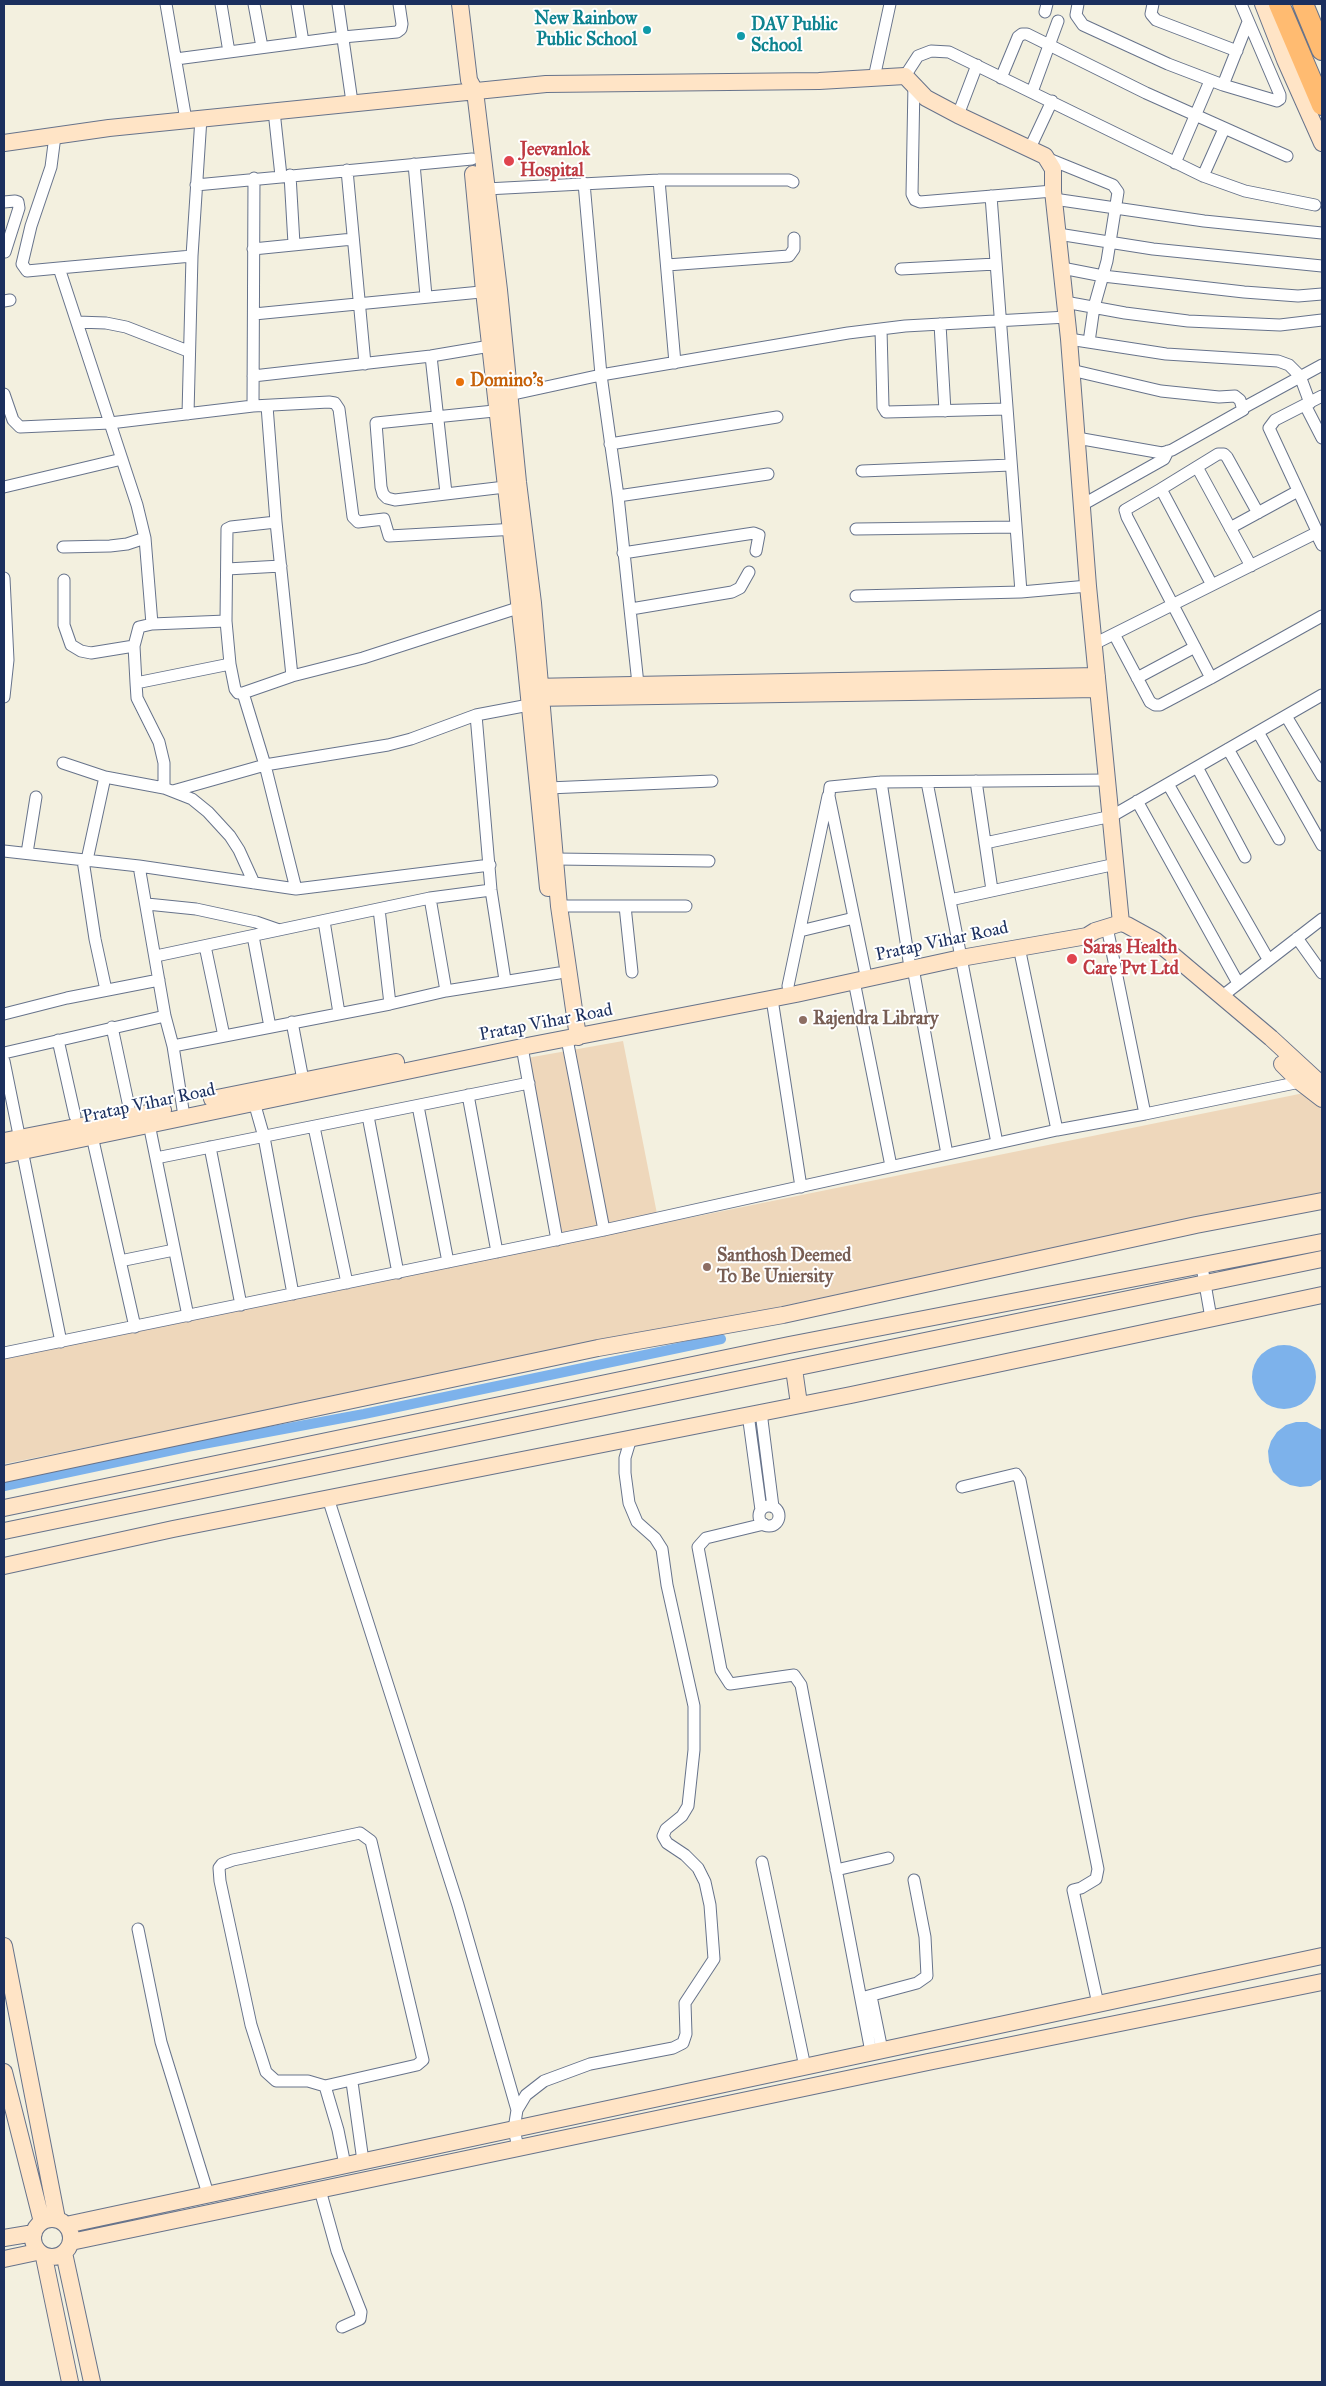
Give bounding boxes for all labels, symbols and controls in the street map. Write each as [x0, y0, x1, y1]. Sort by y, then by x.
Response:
place label: New Rainbow Public School [534, 9, 637, 52]
place label: DAV Public School [751, 15, 838, 58]
marker: New Rainbow Public School [641, 24, 653, 36]
marker: DAV Public School [735, 30, 747, 42]
place label: Jeevanlok Hospital [520, 140, 590, 182]
marker: Jeevanlok Hospital [502, 154, 516, 168]
place label: Domino's [470, 371, 543, 393]
marker: Domino's [454, 376, 466, 388]
street label: Pratap Vihar Road [874, 917, 1010, 967]
place label: Saras Health Care Pvt Ltd [1083, 938, 1179, 981]
marker: Saras Health Care Pvt Ltd [1065, 952, 1079, 966]
street label: Pratap Vihar Road [477, 999, 615, 1047]
place label: Rajendra Library [813, 1009, 939, 1031]
marker: Rajendra Library [797, 1014, 809, 1026]
street label: Pratap Vihar Road [81, 1079, 217, 1129]
place label: Santhosh Deemed To Be Uniersity [717, 1246, 851, 1288]
marker: Santhosh Deemed To Be Uniersity [701, 1261, 713, 1273]

